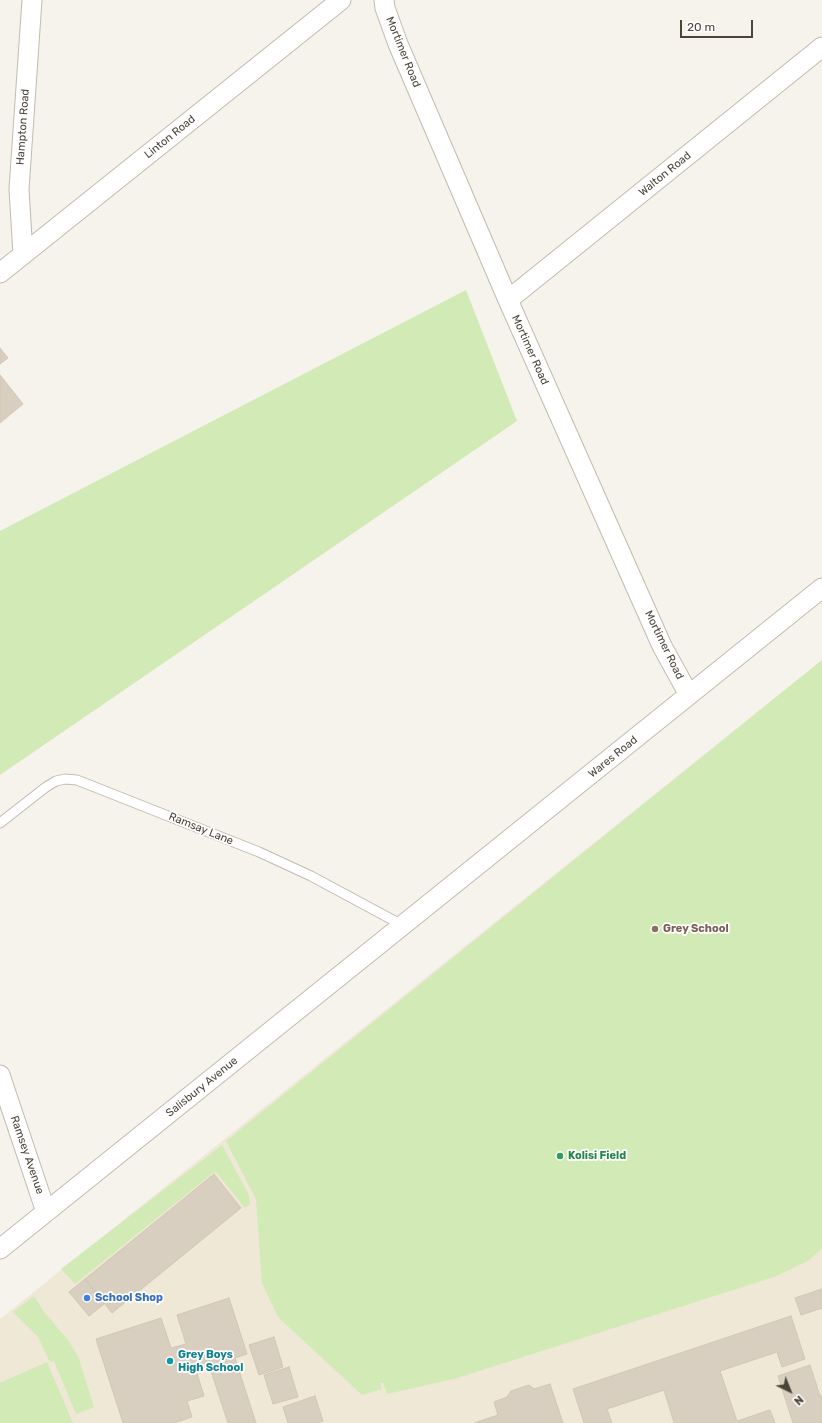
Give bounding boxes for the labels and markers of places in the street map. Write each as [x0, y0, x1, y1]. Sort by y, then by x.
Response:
place label: Grey School [663, 922, 729, 936]
marker: Grey School [650, 924, 660, 934]
place label: Kolisi Field [568, 1149, 626, 1163]
marker: Kolisi Field [555, 1151, 565, 1161]
place label: School Shop [95, 1291, 163, 1305]
marker: School Shop [82, 1293, 92, 1303]
place label: Grey Boys High School [178, 1348, 243, 1374]
marker: Grey Boys High School [165, 1356, 175, 1366]

